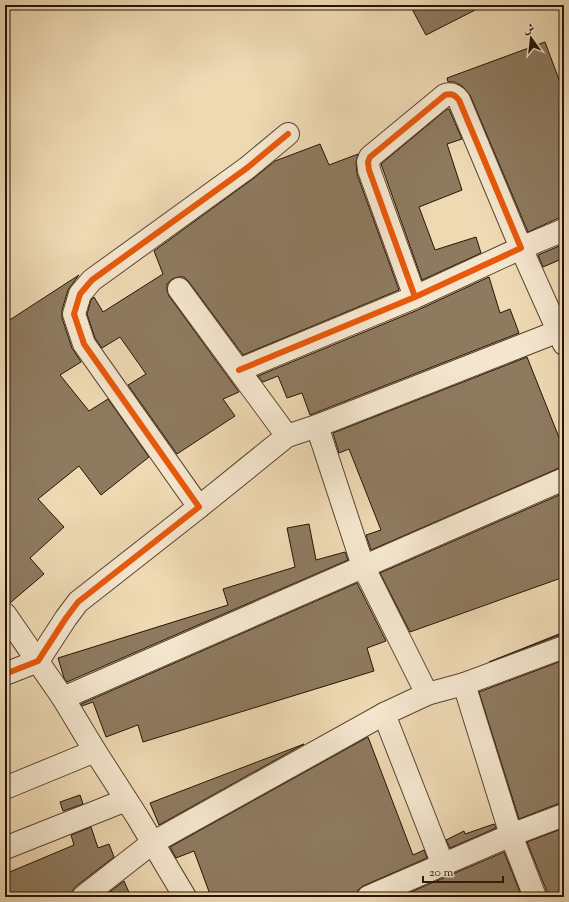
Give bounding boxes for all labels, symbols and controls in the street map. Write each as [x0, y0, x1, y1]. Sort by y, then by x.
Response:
north arrow [511, 18, 551, 58]
text: ش [521, 20, 536, 38]
scale bar [423, 858, 503, 884]
text: 20 m [429, 864, 454, 882]

